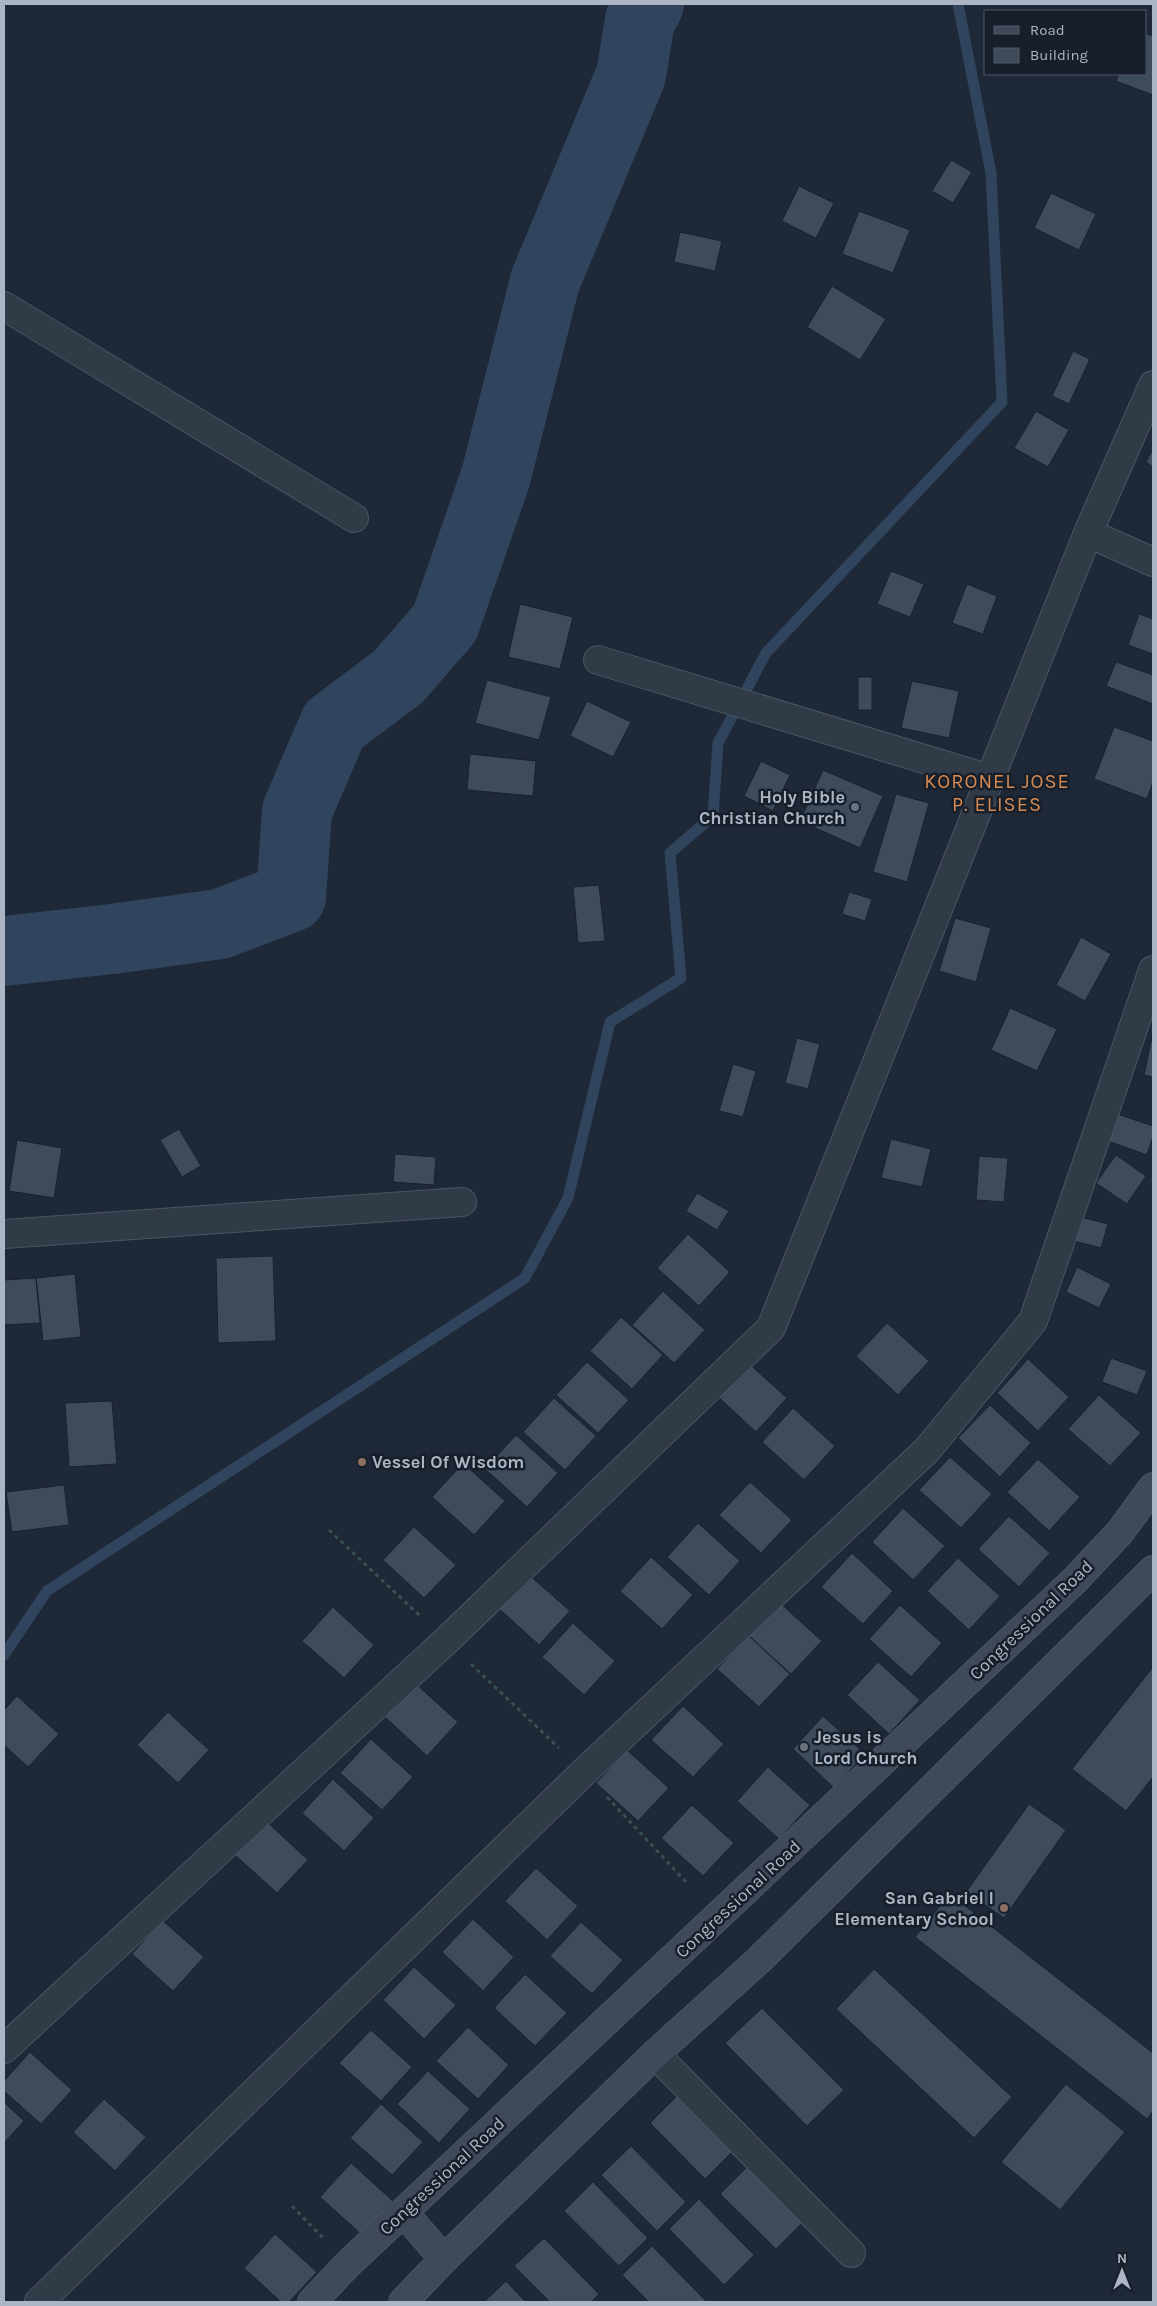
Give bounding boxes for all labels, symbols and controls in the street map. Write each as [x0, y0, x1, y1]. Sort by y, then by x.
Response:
legend [984, 10, 1147, 75]
text: Road [1030, 21, 1065, 39]
text: Building [1030, 46, 1088, 64]
district label: KORONEL JOSE P. ELISES [924, 770, 1070, 816]
place label: Holy Bible Christian Church [699, 786, 845, 829]
marker: Holy Bible Christian Church [849, 801, 861, 813]
place label: Vessel Of Wisdom [372, 1451, 524, 1473]
marker: Vessel Of Wisdom [356, 1456, 368, 1468]
street label: Congressional Road [965, 1555, 1097, 1685]
place label: Jesus is Lord Church [814, 1726, 917, 1769]
marker: Jesus is Lord Church [798, 1741, 810, 1753]
street label: Congressional Road [671, 1835, 805, 1963]
place label: San Gabriel I Elementary School [834, 1887, 994, 1930]
marker: San Gabriel I Elementary School [998, 1902, 1010, 1914]
street label: Congressional Road [375, 2112, 509, 2240]
north arrow [1097, 2246, 1147, 2296]
text: N [1117, 2250, 1127, 2267]

